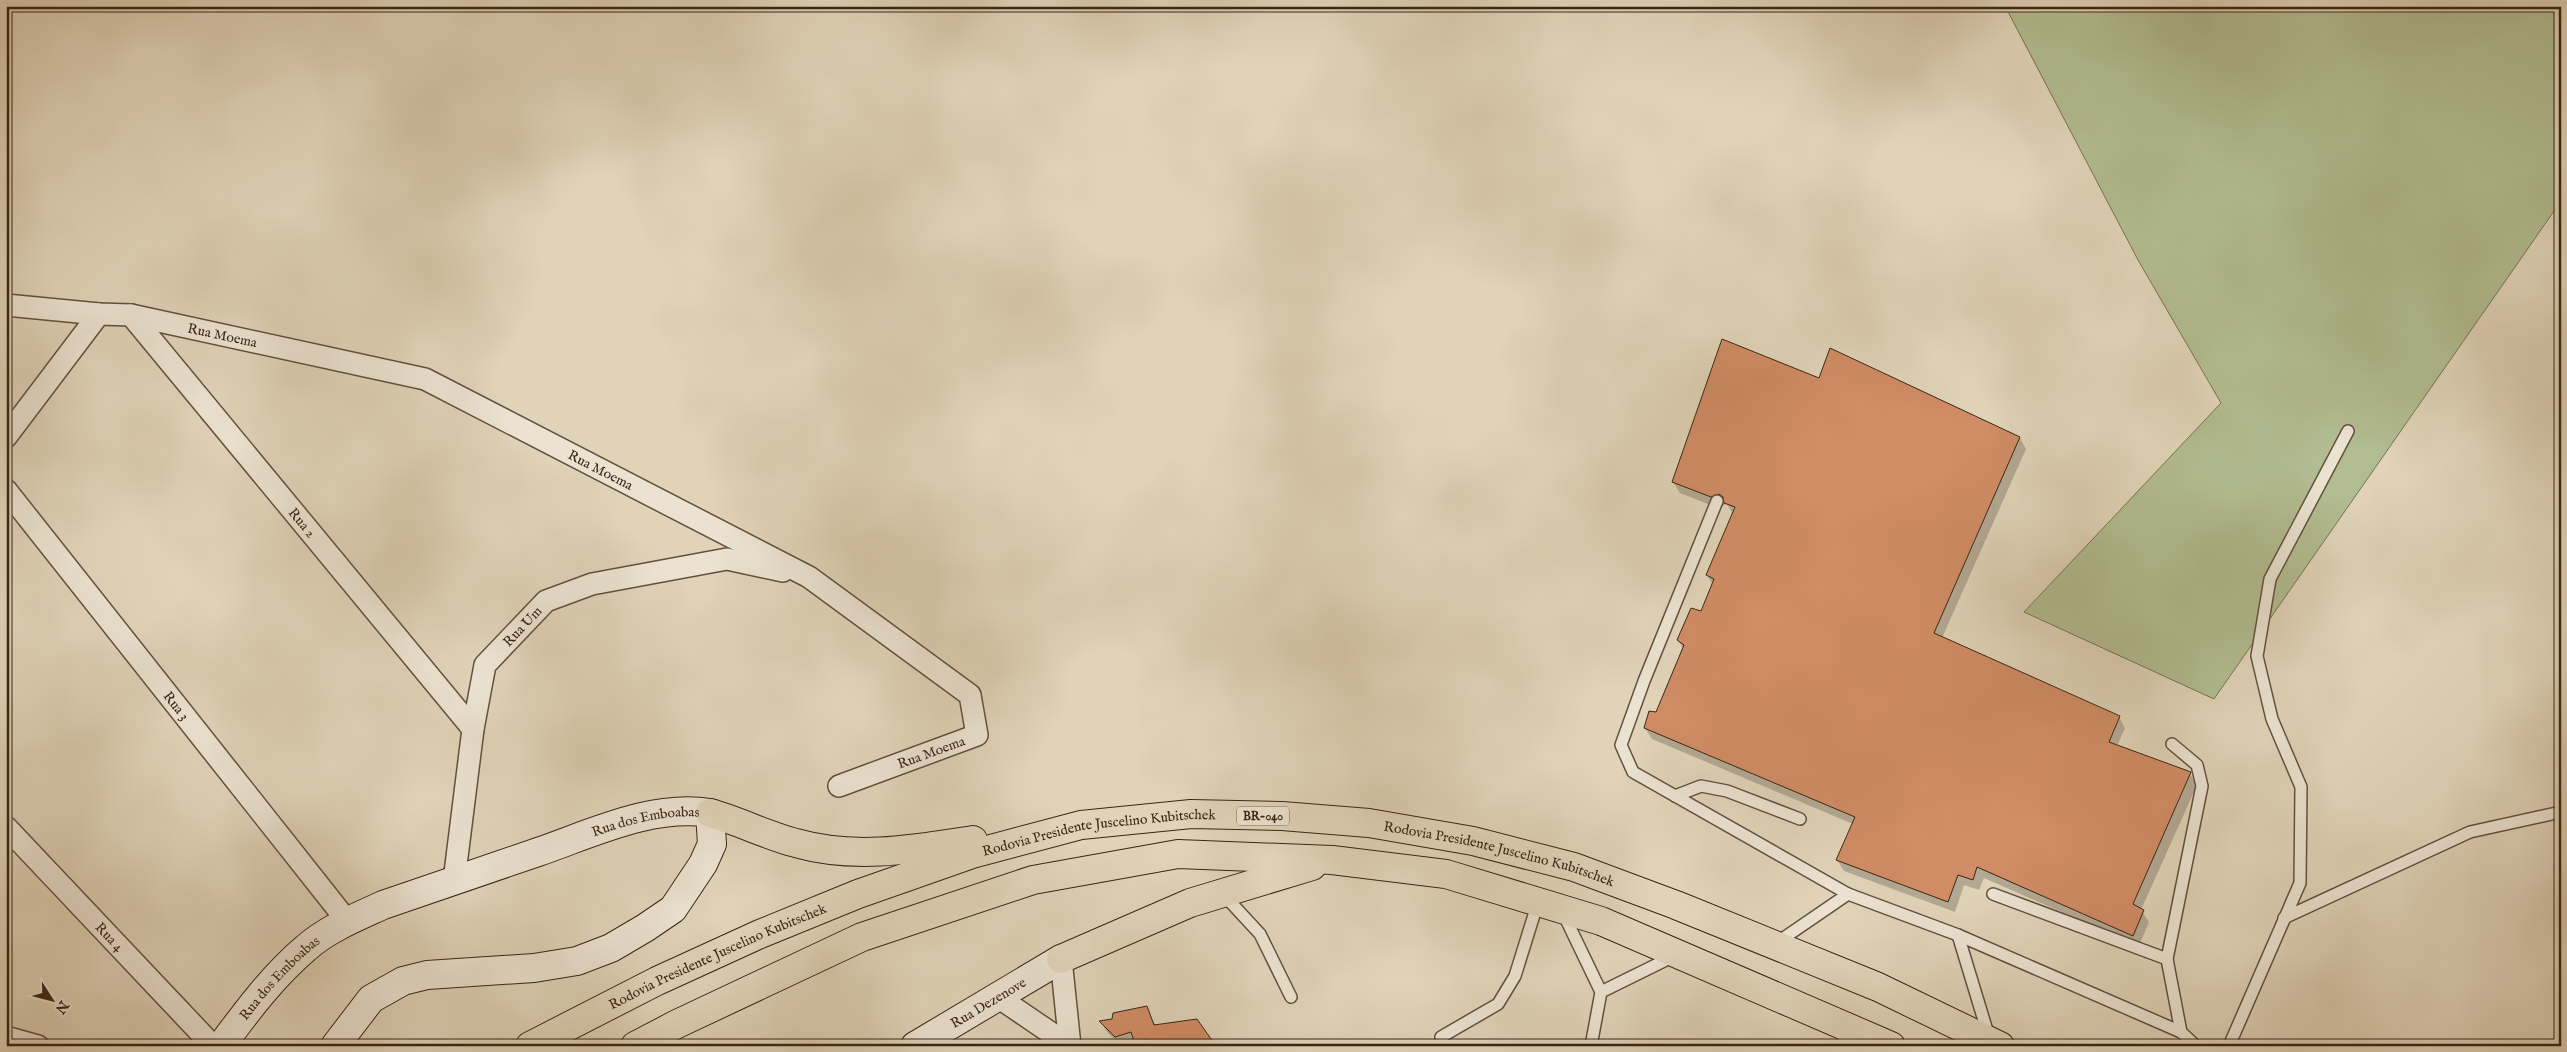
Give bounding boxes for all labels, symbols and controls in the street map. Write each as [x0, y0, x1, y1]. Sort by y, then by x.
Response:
street label: Rua Moema [186, 320, 260, 352]
street label: Rua Moema [565, 446, 637, 495]
street label: Rua 2 [284, 504, 319, 542]
street label: Rua Um [499, 603, 546, 651]
street label: Rua 3 [159, 688, 193, 724]
street label: Rua Moema [895, 732, 969, 774]
street label: Rua dos Emboabas [589, 803, 700, 842]
street label: Rodovia Presidente Juscelino Kubitschek [980, 806, 1216, 861]
road number: BR-040 [1237, 806, 1289, 826]
street label: Rodovia Presidente Juscelino Kubitschek [1382, 818, 1617, 891]
street label: Rodovia Presidente Juscelino Kubitschek [606, 900, 830, 1014]
street label: Rua 4 [91, 919, 127, 956]
street label: Rua dos Emboabas [236, 932, 324, 1024]
north arrow [28, 974, 78, 1024]
street label: Rua Dezenove [947, 974, 1030, 1033]
text: N [51, 996, 73, 1017]

